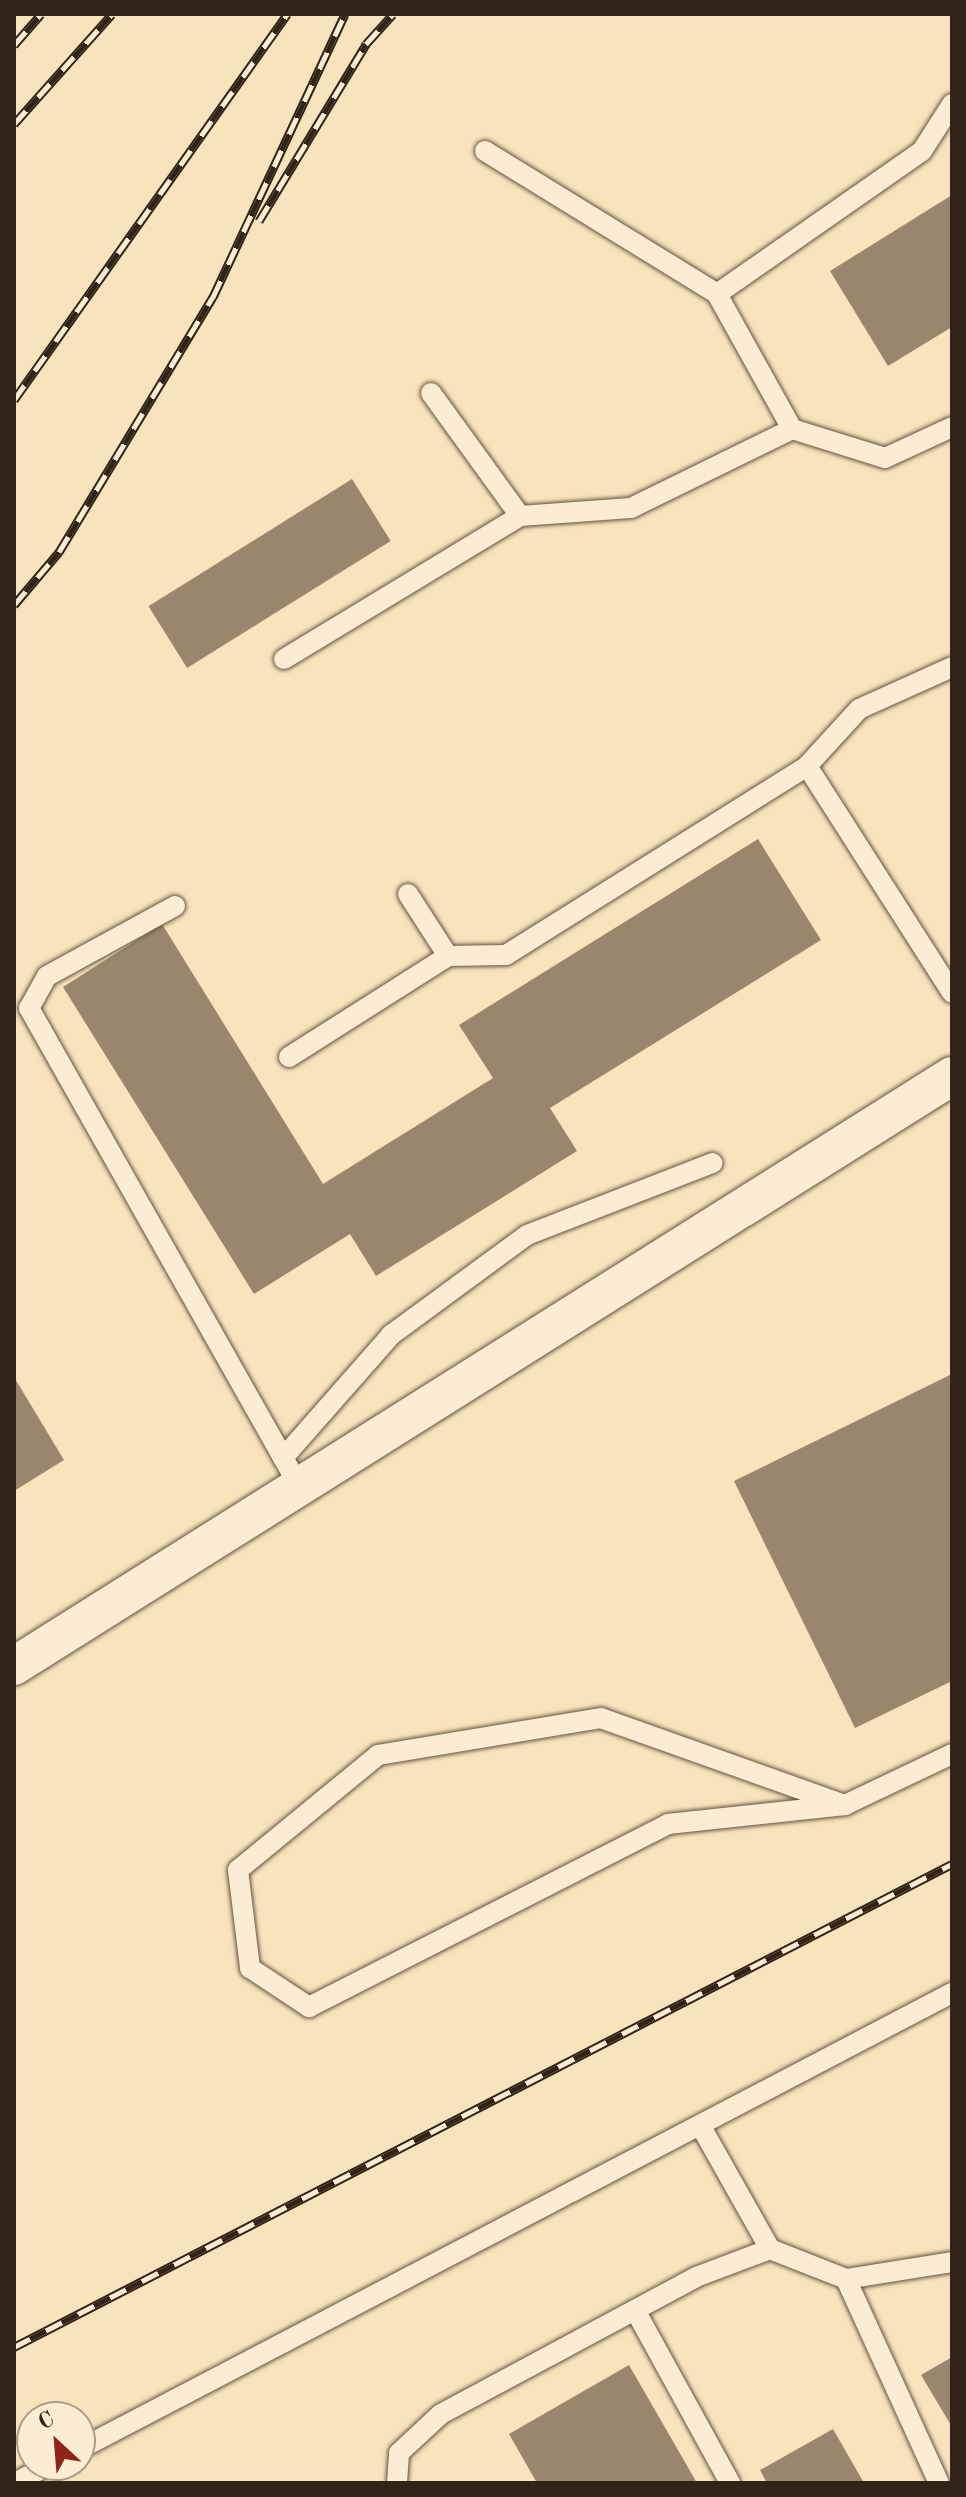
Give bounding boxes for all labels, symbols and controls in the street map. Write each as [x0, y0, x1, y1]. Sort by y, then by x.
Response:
north arrow [16, 2401, 96, 2481]
text: С [35, 2408, 58, 2434]

